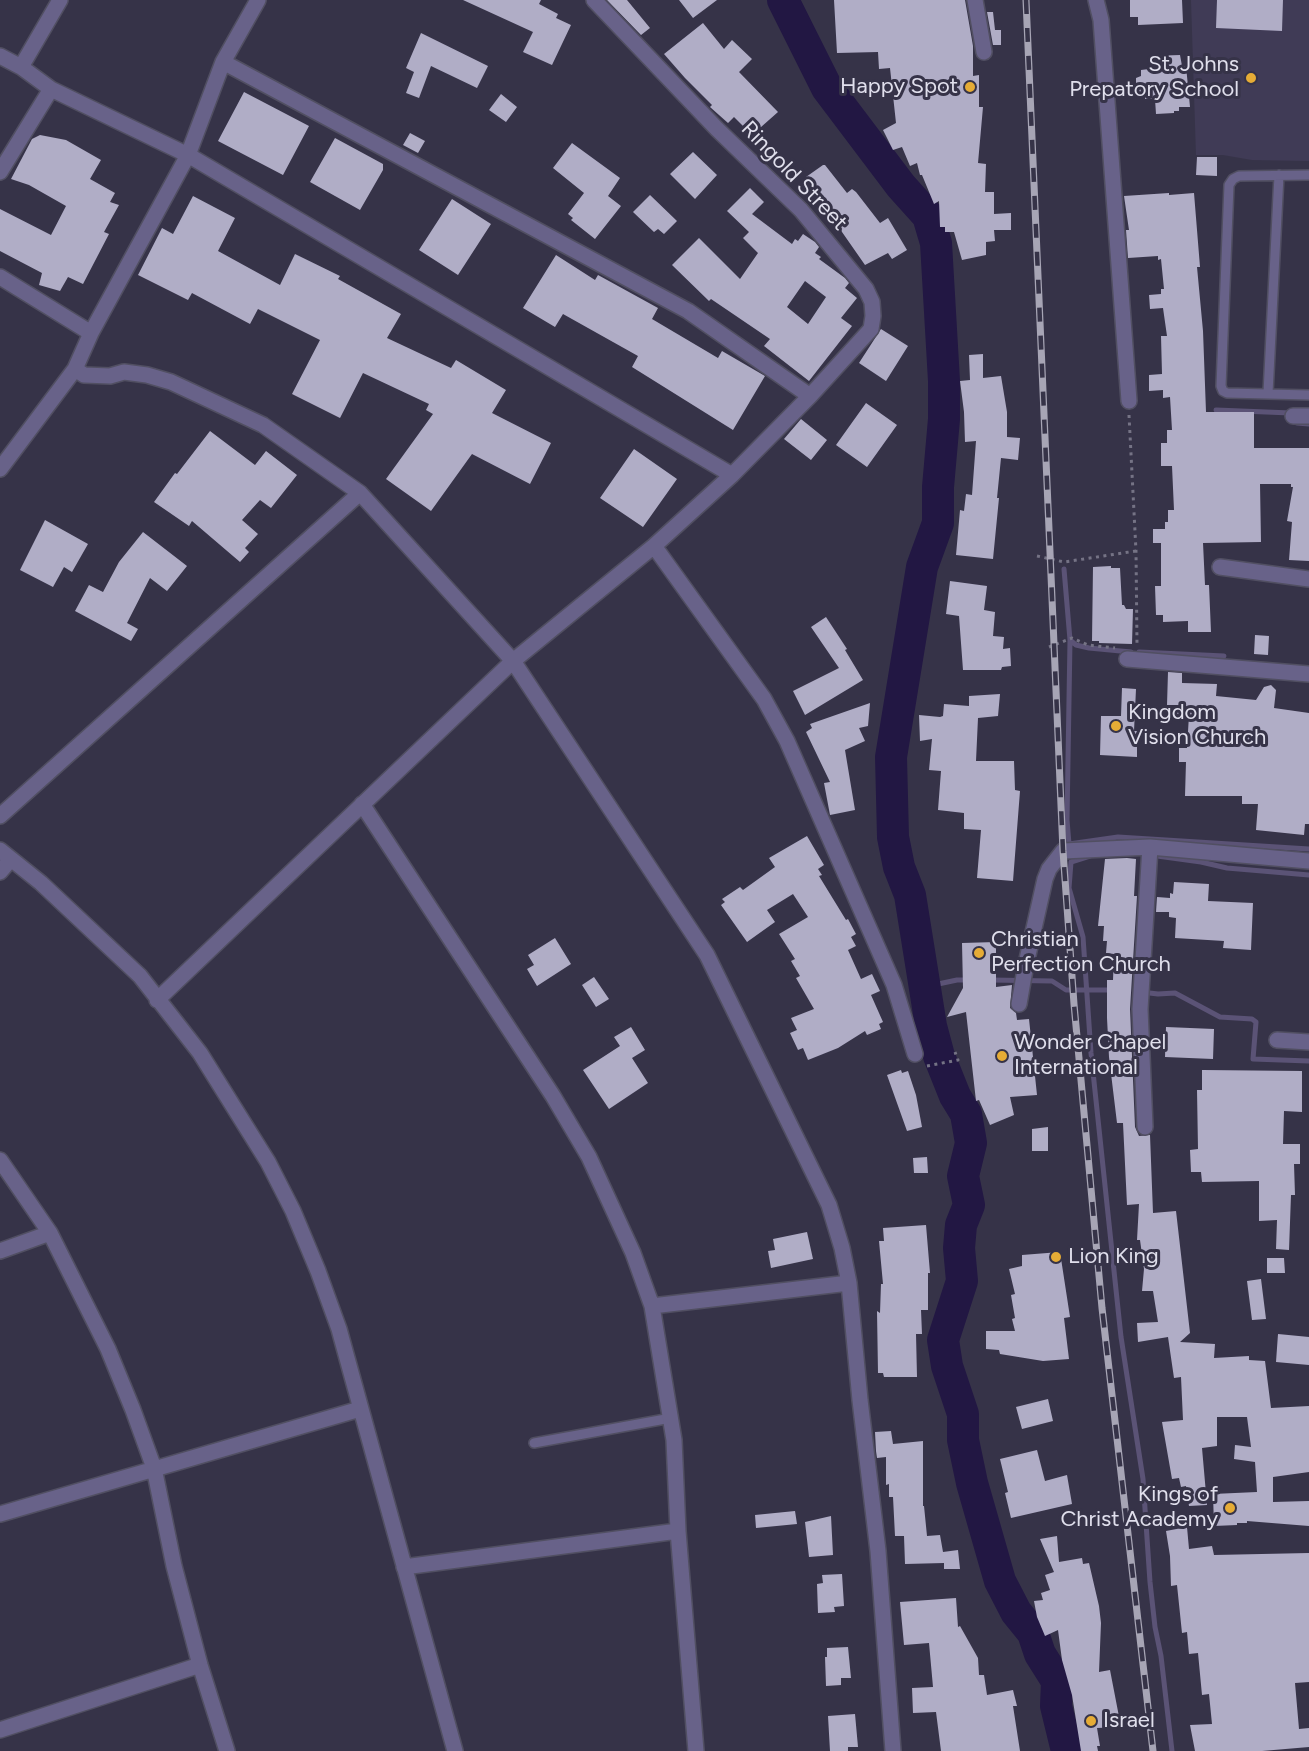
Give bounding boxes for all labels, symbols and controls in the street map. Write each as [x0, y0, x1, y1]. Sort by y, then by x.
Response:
place label: St. Johns Prepatory School [1069, 52, 1239, 104]
marker: St. Johns Prepatory School [1244, 71, 1258, 85]
place label: Happy Spot [840, 74, 958, 100]
marker: Happy Spot [963, 80, 977, 94]
street label: Ringold Street [735, 116, 853, 236]
place label: Kingdom Vision Church [1128, 700, 1266, 752]
marker: Kingdom Vision Church [1109, 719, 1123, 733]
place label: Christian Perfection Church [991, 927, 1171, 978]
marker: Christian Perfection Church [972, 946, 986, 960]
place label: Wonder Chapel International [1014, 1030, 1166, 1082]
marker: Wonder Chapel International [995, 1049, 1009, 1063]
place label: Lion King [1068, 1244, 1159, 1270]
marker: Lion King [1049, 1250, 1063, 1264]
place label: Kings of Christ Academy [1060, 1482, 1218, 1534]
marker: Kings of Christ Academy [1223, 1501, 1237, 1515]
place label: Israel [1103, 1708, 1155, 1734]
marker: Israel [1084, 1714, 1098, 1728]

